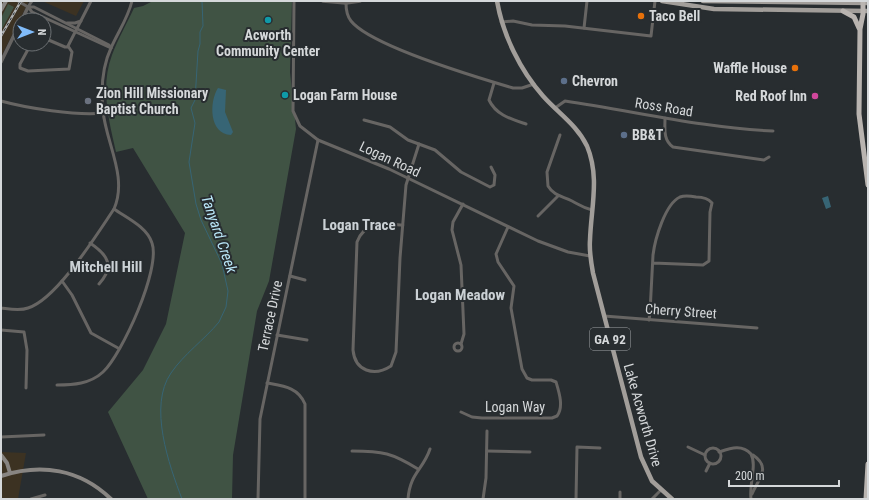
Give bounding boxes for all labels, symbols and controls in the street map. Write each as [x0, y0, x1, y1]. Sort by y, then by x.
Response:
place label: Taco Bell [649, 8, 700, 24]
marker: Taco Bell [636, 11, 646, 21]
north arrow [12, 12, 52, 52]
marker: Acworth Community Center [263, 15, 273, 25]
place label: Acworth Community Center [216, 27, 320, 59]
text: N [35, 29, 48, 36]
place label: Waffle House [713, 60, 787, 76]
marker: Waffle House [790, 63, 800, 73]
place label: Chevron [572, 73, 618, 89]
marker: Chevron [559, 76, 569, 86]
place label: Zion Hill Missionary Baptist Church [96, 85, 209, 117]
place label: Logan Farm House [293, 87, 398, 103]
place label: Red Roof Inn [735, 88, 807, 104]
marker: Logan Farm House [280, 90, 290, 100]
marker: Red Roof Inn [810, 91, 820, 101]
street label: Ross Road [634, 95, 694, 119]
marker: Zion Hill Missionary Baptist Church [83, 96, 93, 106]
place label: BB&T [632, 127, 664, 143]
marker: BB&T [619, 130, 629, 140]
street label: Logan Road [357, 138, 423, 180]
water label: Tanyard Creek [197, 193, 241, 276]
district label: Logan Trace [322, 216, 396, 234]
district label: Mitchell Hill [70, 258, 142, 276]
street label: Terrace Drive [255, 279, 285, 353]
district label: Logan Meadow [415, 286, 506, 304]
street label: Cherry Street [645, 301, 717, 321]
road number: GA 92 [590, 328, 630, 350]
street label: Lake Acworth Drive [621, 362, 666, 469]
street label: Logan Way [485, 399, 545, 415]
scale bar [729, 462, 839, 488]
text: 200 m [735, 469, 765, 483]

